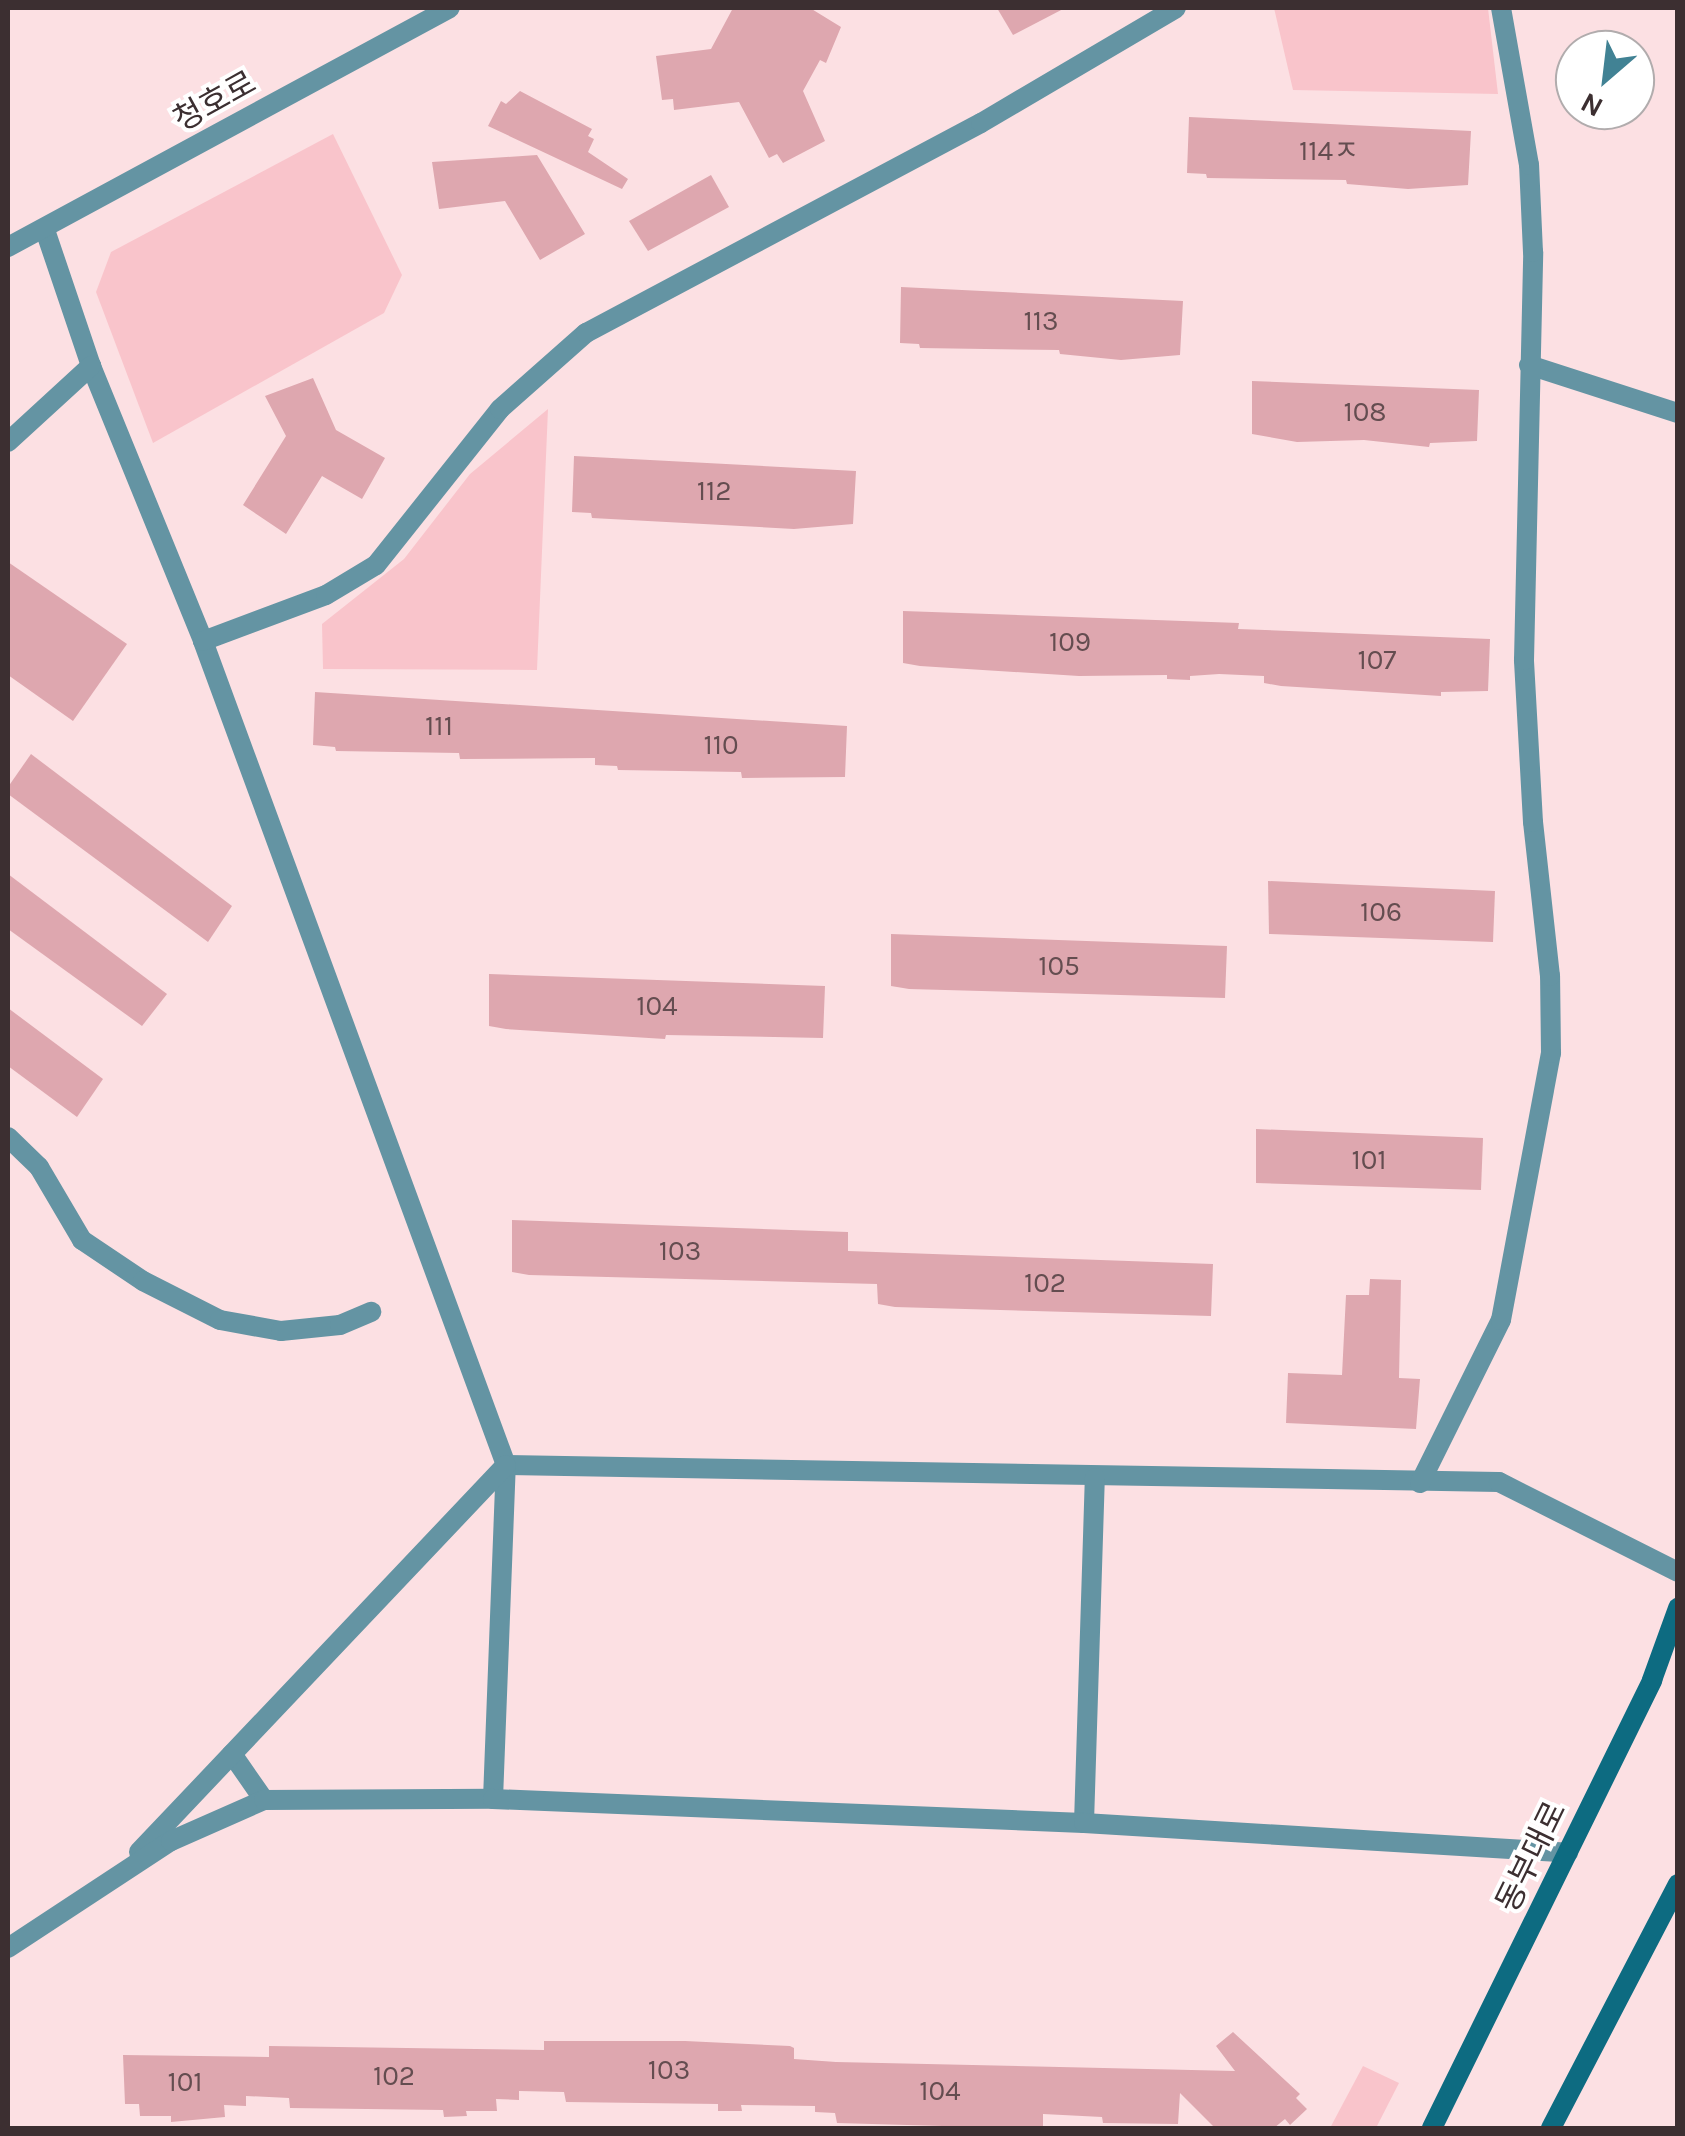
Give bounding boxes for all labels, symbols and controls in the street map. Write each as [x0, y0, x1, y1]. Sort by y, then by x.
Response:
north arrow [1555, 30, 1655, 130]
street label: 청호로 [167, 64, 263, 140]
text: N [1575, 86, 1608, 124]
house number: 114ㅈ [1299, 134, 1359, 168]
house number: 113 [1023, 304, 1059, 338]
house number: 108 [1343, 395, 1387, 429]
house number: 112 [697, 474, 731, 508]
house number: 109 [1049, 625, 1091, 659]
house number: 107 [1357, 643, 1397, 677]
house number: 111 [425, 709, 453, 743]
house number: 110 [703, 728, 739, 762]
house number: 106 [1360, 895, 1402, 929]
house number: 105 [1038, 949, 1080, 983]
house number: 104 [636, 989, 678, 1023]
house number: 101 [1351, 1143, 1387, 1177]
house number: 103 [659, 1234, 701, 1268]
house number: 102 [1024, 1266, 1066, 1300]
street label: 동부대로 [1489, 1796, 1575, 1918]
house number: 103 [648, 2053, 690, 2087]
house number: 102 [373, 2059, 415, 2093]
house number: 101 [167, 2065, 203, 2099]
house number: 104 [919, 2074, 961, 2108]

